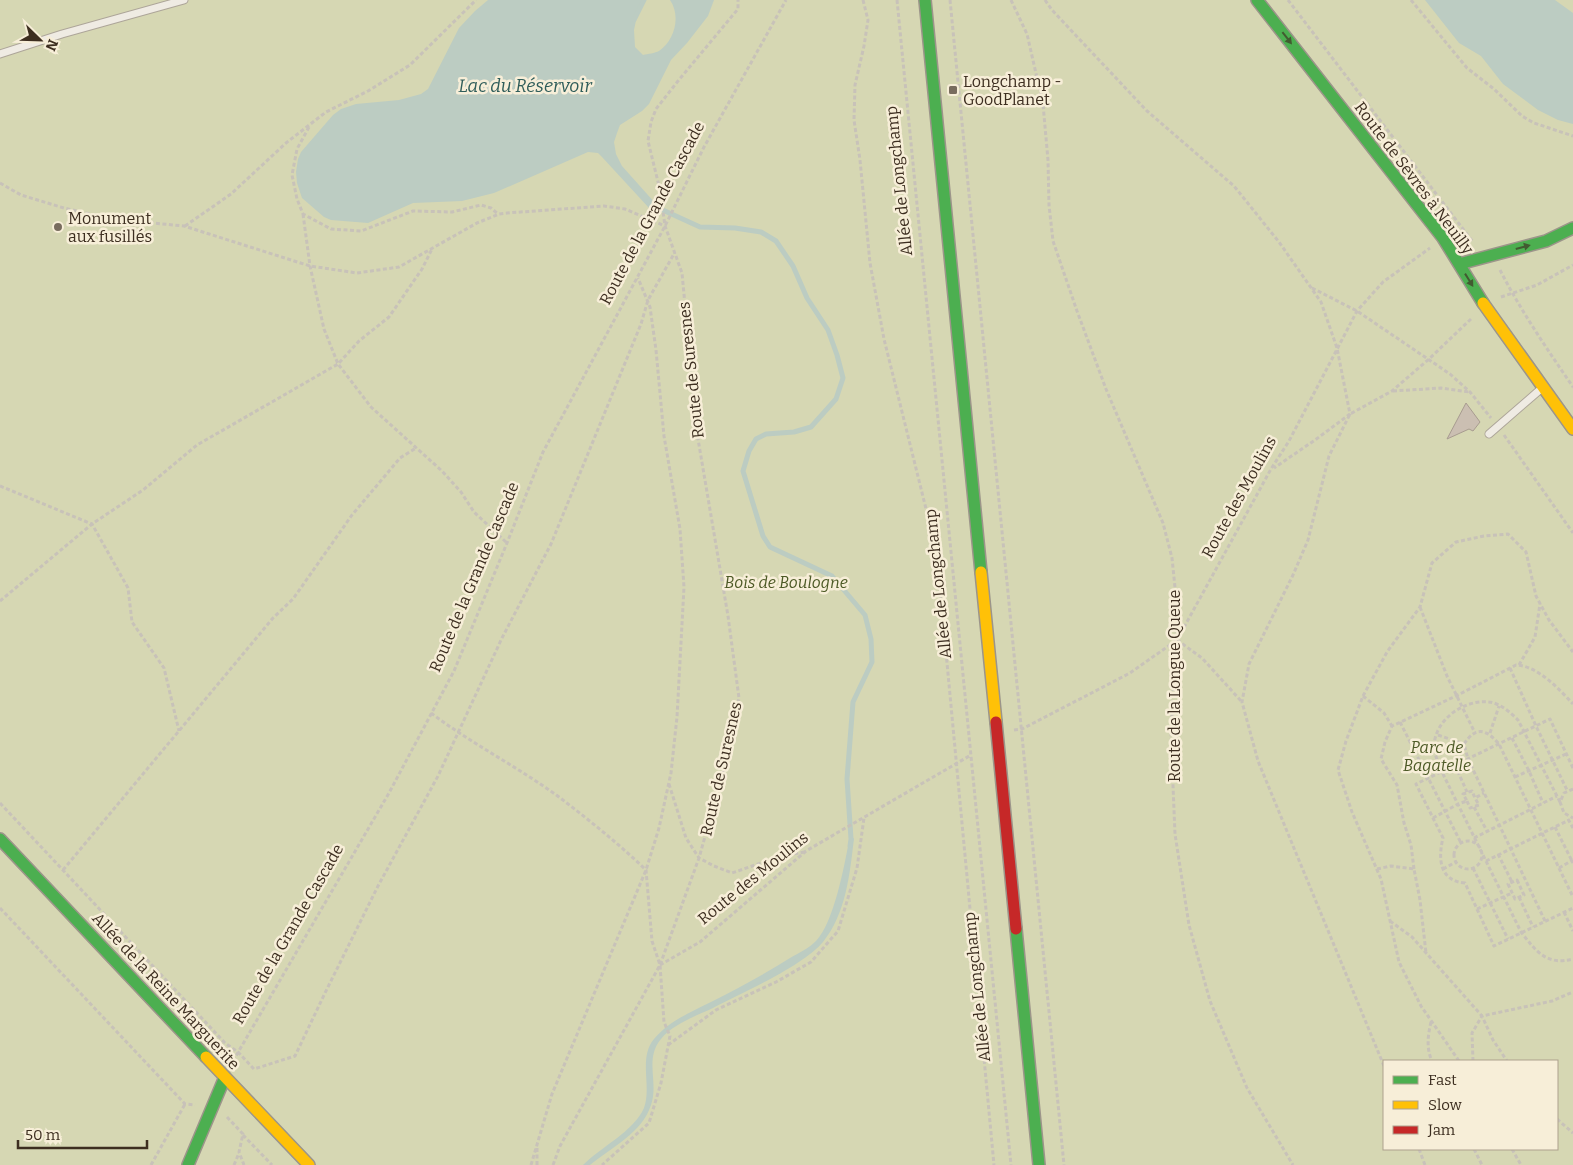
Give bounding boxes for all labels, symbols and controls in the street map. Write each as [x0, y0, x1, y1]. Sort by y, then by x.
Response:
north arrow [15, 15, 65, 65]
one-way arrow [1282, 32, 1293, 45]
text: N [41, 37, 61, 53]
place label: Longchamp - GoodPlanet [963, 72, 1062, 109]
water label: Lac du Réservoir [458, 75, 592, 97]
marker: Longchamp - GoodPlanet [947, 84, 959, 96]
street label: Route de Sèvres à Neuilly [1350, 98, 1478, 258]
street label: Allée de Longchamp [882, 105, 916, 257]
street label: Route de la Grande Cascade [596, 118, 708, 308]
place label: Monument aux fusillés [68, 209, 152, 246]
marker: Monument aux fusillés [52, 221, 64, 233]
one-way arrow [1516, 243, 1531, 251]
one-way arrow [1464, 274, 1474, 287]
street label: Route de Suresnes [674, 301, 708, 439]
street label: Route des Moulins [1198, 433, 1280, 561]
street label: Route de la Grande Cascade [425, 479, 523, 675]
street label: Allée de Longchamp [921, 508, 955, 660]
park label: Bois de Boulogne [724, 573, 848, 592]
street label: Route de la Longue Queue [1165, 590, 1184, 782]
street label: Route de Suresnes [696, 700, 746, 838]
park label: Parc de Bagatelle [1403, 738, 1471, 775]
street label: Route des Moulins [694, 828, 812, 928]
street label: Route de la Grande Cascade [229, 841, 347, 1027]
street label: Allée de la Reine Marguerite [88, 909, 244, 1073]
street label: Allée de Longchamp [960, 911, 994, 1063]
legend [1383, 1060, 1558, 1150]
text: Fast [1428, 1071, 1457, 1089]
text: Slow [1428, 1096, 1463, 1114]
scale bar [18, 1118, 146, 1150]
text: Jam [1427, 1121, 1456, 1139]
text: 50 m [25, 1126, 61, 1144]

